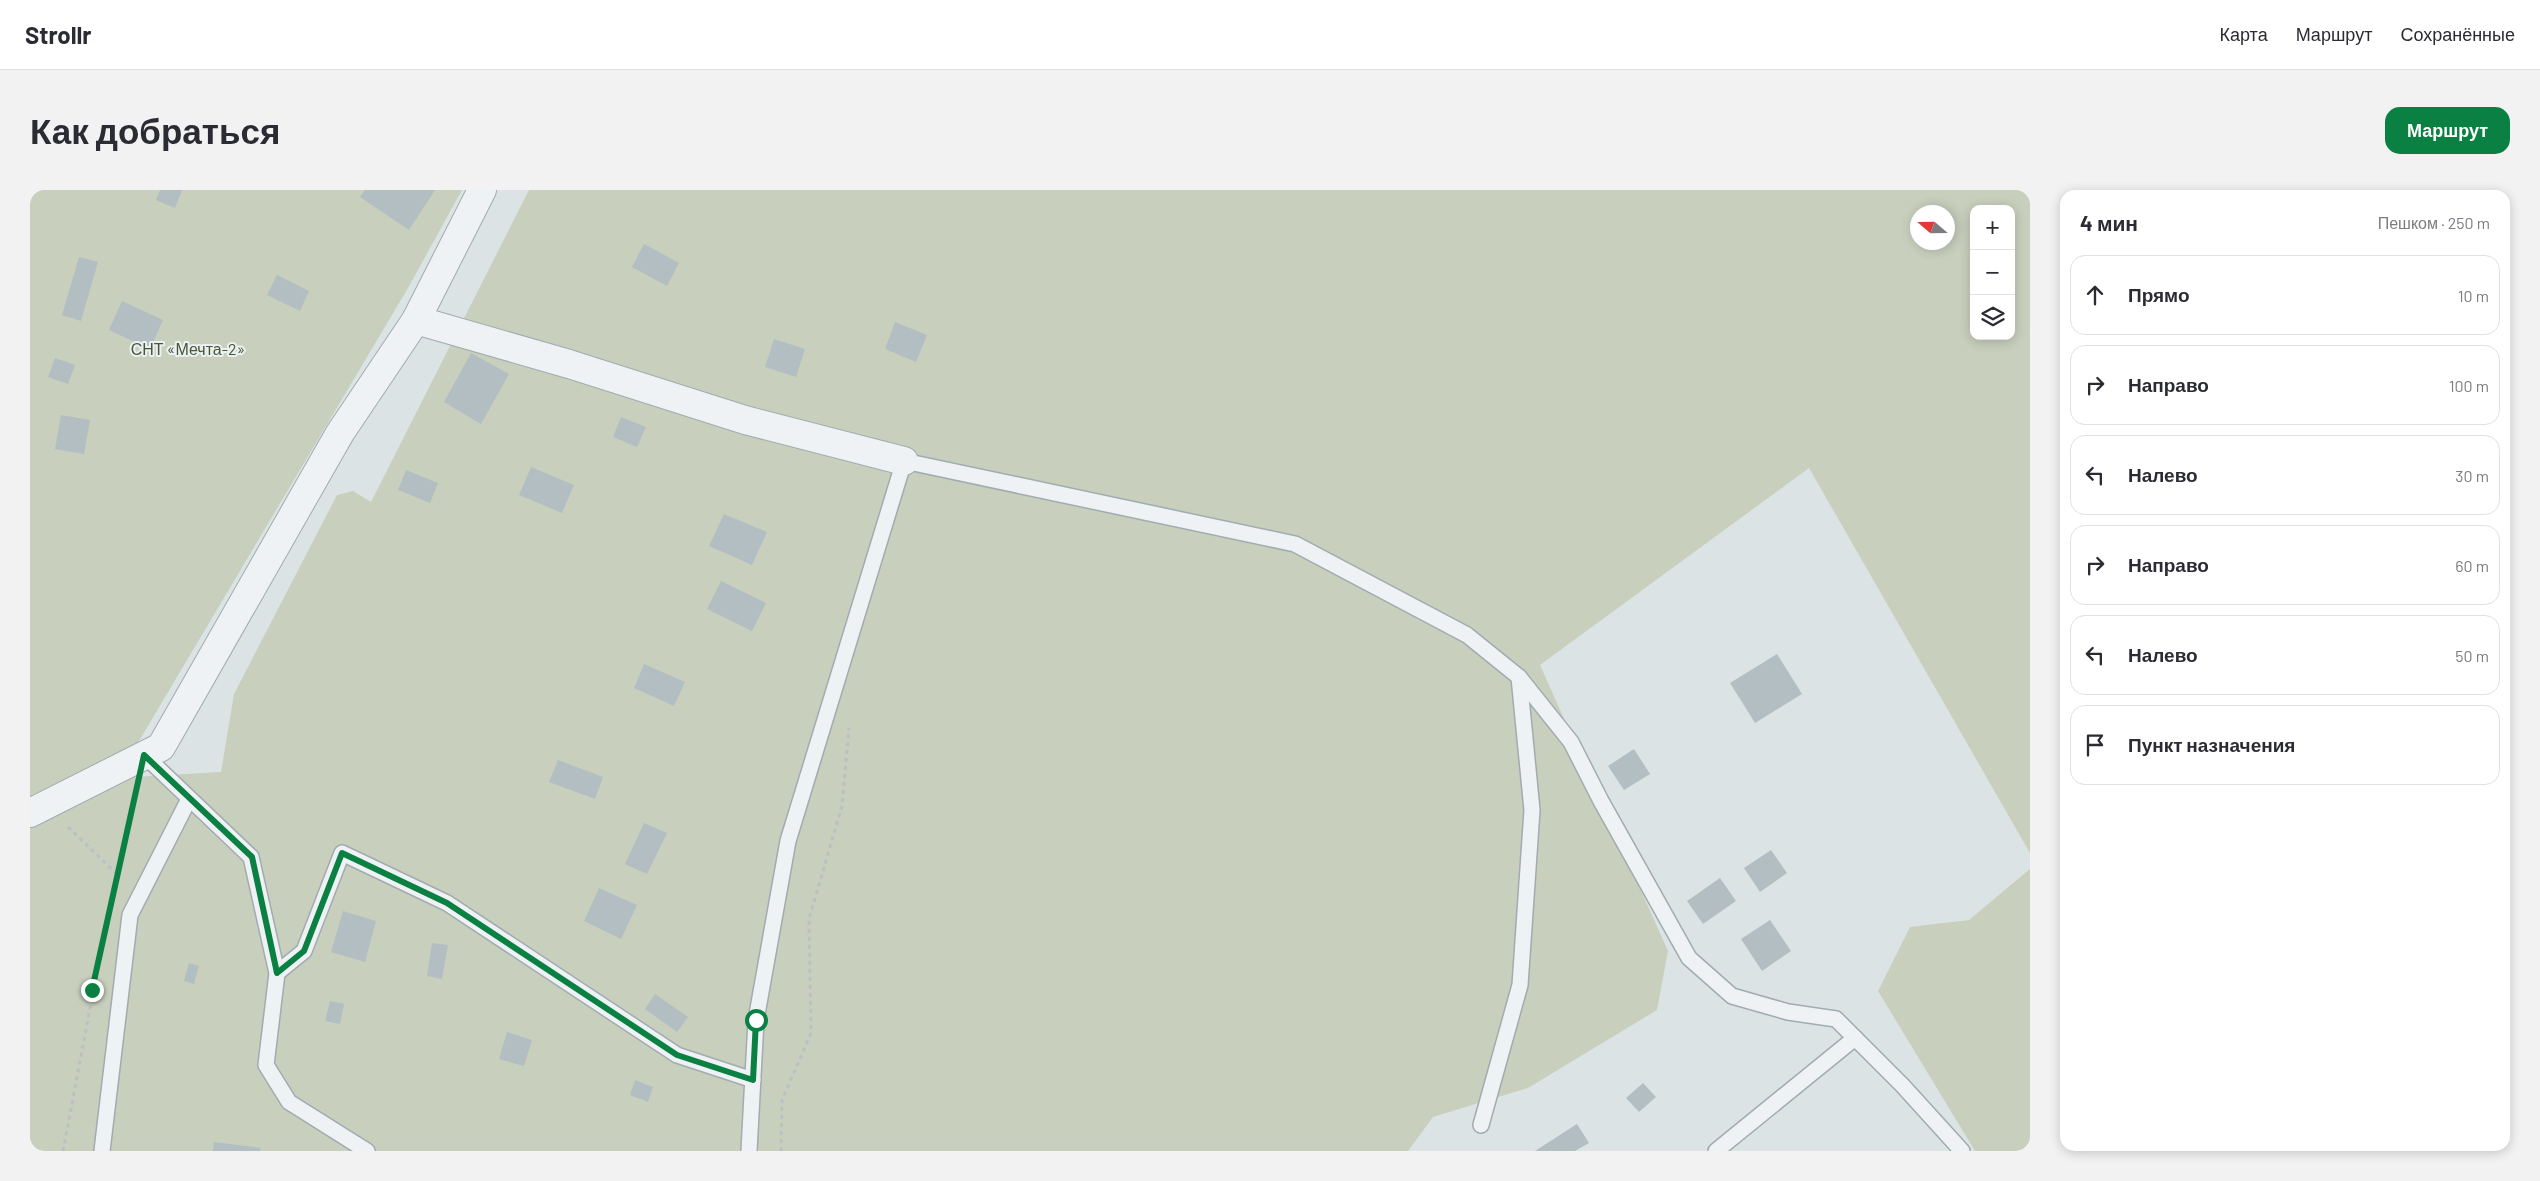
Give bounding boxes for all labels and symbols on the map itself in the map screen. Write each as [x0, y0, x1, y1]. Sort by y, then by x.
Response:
north arrow [1910, 205, 1955, 250]
park label: СНТ «Мечта-2» [131, 339, 245, 358]
route end [81, 979, 104, 1002]
route start [745, 1009, 768, 1032]

